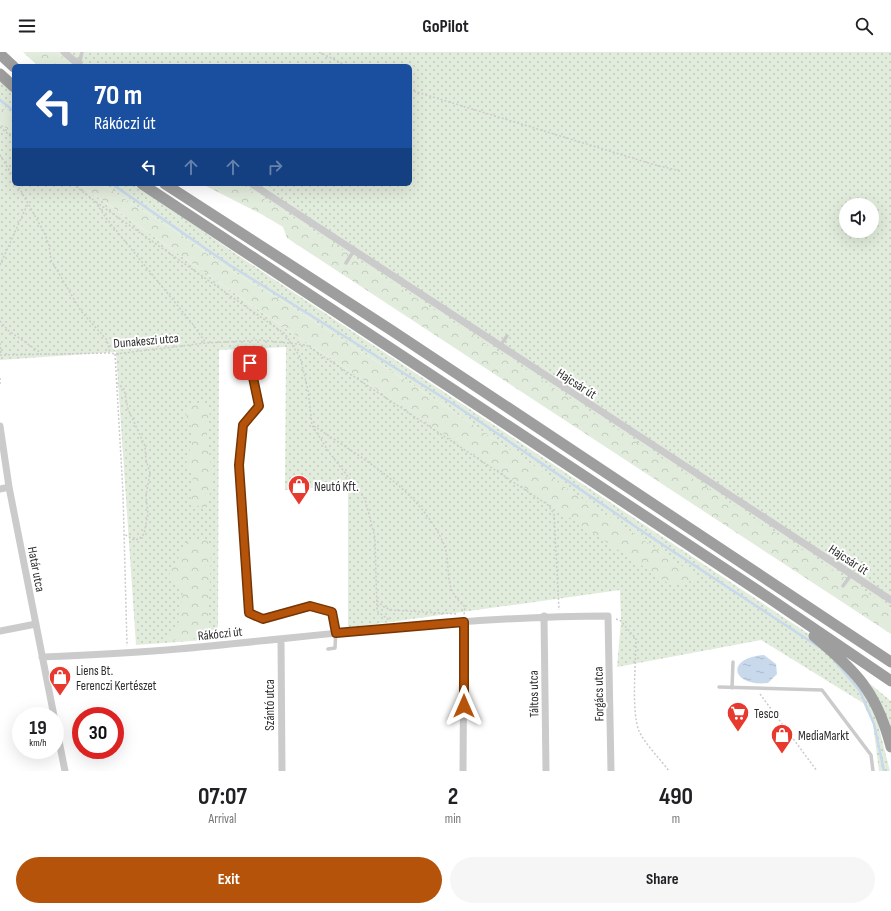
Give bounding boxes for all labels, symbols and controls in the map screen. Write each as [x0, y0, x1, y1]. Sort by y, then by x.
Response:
icon: menu [16, 15, 38, 37]
icon: search [853, 15, 875, 37]
text: GoPilot [422, 16, 469, 37]
text: 70 m [94, 79, 142, 112]
icon: left [28, 80, 80, 132]
text: Rákóczi út [94, 113, 156, 134]
icon: left [138, 156, 160, 178]
icon: ahead [180, 156, 202, 178]
icon: ahead [222, 156, 244, 178]
icon: right [264, 156, 286, 178]
map controls [839, 198, 879, 238]
button: sound [839, 198, 879, 238]
street label: Dunakeszi utca [113, 330, 179, 352]
pin [233, 346, 267, 380]
icon: arrive [239, 352, 261, 374]
street label: Hajcsár út [554, 365, 599, 403]
shop icon: Neutó Kft. [286, 473, 312, 506]
place label: Neutó Kft. [314, 479, 359, 495]
street label: Hajcsár út [826, 541, 871, 579]
street label: Határ utca [24, 545, 48, 593]
street label: Rákóczi út [197, 624, 243, 644]
place label: Liens Bt. Ferenczi Kertészet [76, 663, 157, 694]
shop icon: Liens Bt. Ferenczi Kertészet [47, 664, 73, 697]
street label: Forgács utca [591, 666, 607, 722]
street label: Táltos utca [526, 670, 542, 718]
street label: Szántó utca [262, 679, 278, 731]
position arrow [443, 685, 485, 727]
supermarket icon: Tesco [725, 700, 751, 733]
place label: Tesco [754, 706, 779, 722]
speed limit sign: 30 [72, 707, 124, 759]
text: 19 [29, 716, 47, 740]
shop icon: MediaMarkt [769, 722, 795, 755]
place label: MediaMarkt [798, 728, 849, 744]
text: km/h [29, 737, 47, 749]
text: 07:07 [198, 782, 247, 811]
text: 2 [448, 782, 458, 811]
text: 490 [659, 782, 693, 811]
text: Arrival [208, 811, 236, 827]
text: min [445, 811, 461, 827]
text: m [672, 811, 680, 827]
button: Exit [16, 857, 442, 903]
button: Share [450, 857, 875, 903]

